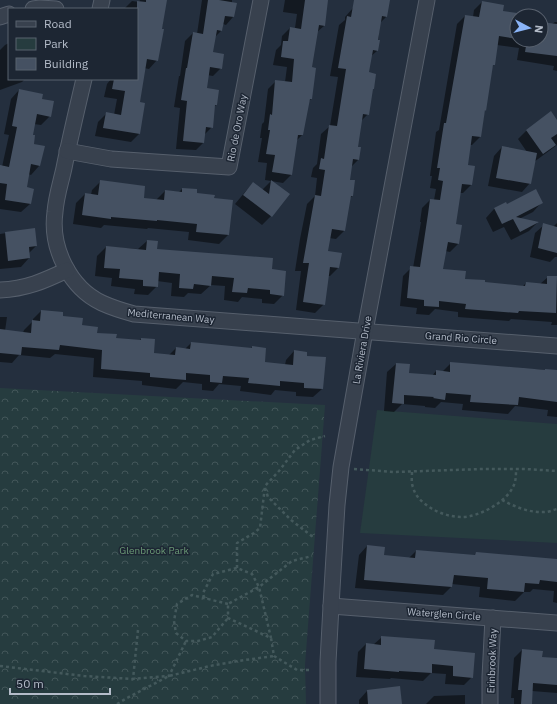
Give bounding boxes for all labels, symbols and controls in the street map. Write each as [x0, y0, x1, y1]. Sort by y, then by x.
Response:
legend [8, 8, 138, 80]
north arrow [509, 8, 549, 48]
text: Road [44, 16, 72, 31]
text: N [531, 24, 546, 34]
text: Park [44, 36, 69, 51]
text: Building [44, 56, 89, 71]
street label: Rio de Oro Way [224, 93, 250, 163]
street label: Mediterranean Way [127, 306, 215, 326]
street label: La Riviera Drive [350, 314, 374, 385]
street label: Grand Rio Circle [425, 329, 498, 347]
park label: Glenbrook Park [119, 544, 189, 557]
street label: Waterglen Circle [407, 605, 482, 623]
street label: Erinbrook Way [484, 628, 500, 694]
scale bar [10, 670, 110, 696]
text: 50 m [16, 676, 44, 691]

